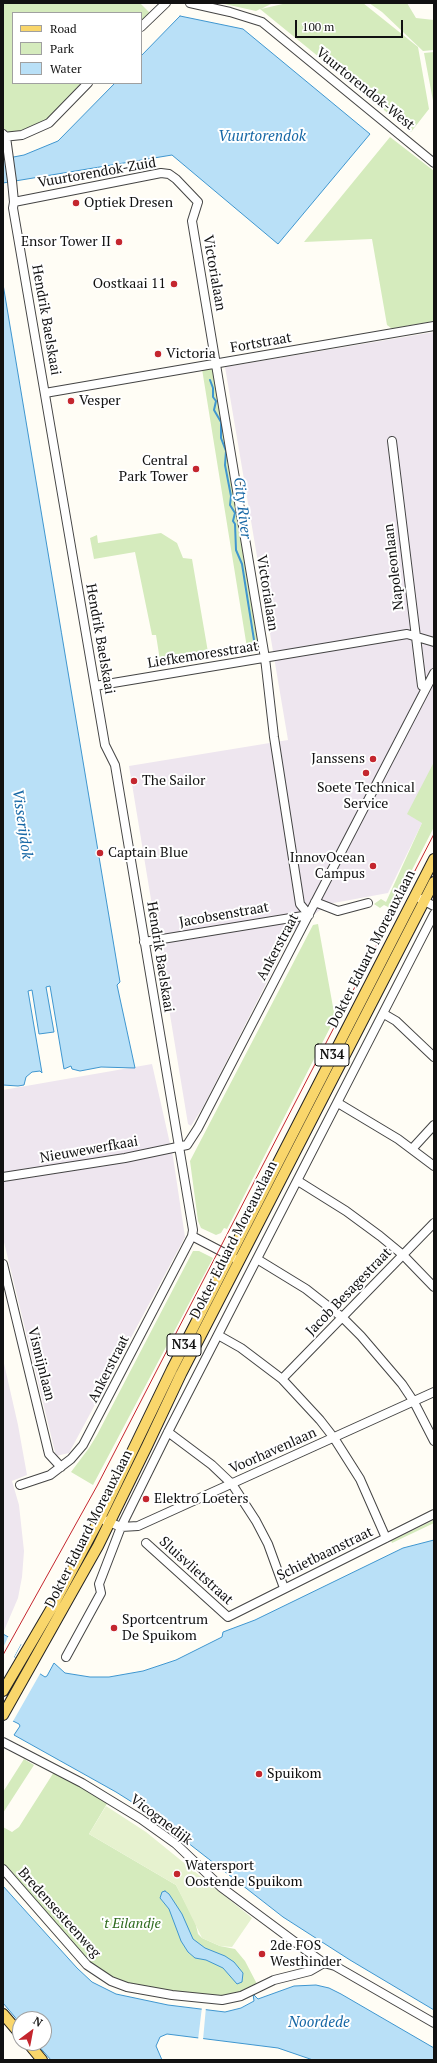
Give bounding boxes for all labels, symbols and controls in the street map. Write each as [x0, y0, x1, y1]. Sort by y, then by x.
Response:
legend [12, 12, 142, 84]
scale bar [297, 12, 405, 38]
text: 100 m [302, 19, 334, 34]
text: Road [50, 21, 77, 36]
text: Park [50, 41, 74, 56]
street label: Vuurtorendok-West [312, 44, 418, 134]
text: Water [50, 61, 82, 76]
water label: Vuurtorendok [218, 128, 306, 146]
street label: Vuurtorendok-Zuid [37, 154, 157, 192]
place label: Optiek Dresen [84, 195, 173, 211]
marker: Optiek Dresen [71, 198, 81, 208]
place label: Ensor Tower II [21, 234, 111, 250]
street label: Victorialaan [199, 234, 229, 312]
marker: Ensor Tower II [114, 237, 124, 247]
street label: Hendrik Baelskaai [28, 263, 64, 377]
place label: Oostkaai 11 [93, 276, 166, 292]
marker: Oostkaai 11 [169, 279, 179, 289]
street label: Fortstraat [229, 329, 293, 357]
place label: Victoria [166, 346, 216, 362]
marker: Victoria [153, 349, 163, 359]
place label: Vesper [79, 393, 121, 409]
marker: Vesper [66, 396, 76, 406]
place label: Central Park Tower [119, 453, 188, 486]
marker: Central Park Tower [191, 464, 201, 474]
water label: City River [229, 476, 255, 540]
street label: Napoleonlaan [380, 523, 408, 611]
street label: Victorialaan [253, 554, 281, 632]
street label: Hendrik Baelskaai [82, 582, 118, 696]
street label: Liefkemoresstraat [146, 638, 260, 672]
place label: Janssens [311, 751, 365, 767]
marker: Janssens [368, 754, 378, 764]
marker: Soete Technical Service [361, 768, 371, 778]
place label: The Sailor [142, 773, 205, 789]
marker: The Sailor [129, 776, 139, 786]
place label: Soete Technical Service [317, 780, 415, 812]
water label: Visserijdok [8, 788, 36, 860]
place label: Captain Blue [108, 845, 188, 861]
marker: Captain Blue [95, 848, 105, 858]
place label: InnovOcean Campus [290, 850, 365, 882]
marker: InnovOcean Campus [368, 861, 378, 871]
street label: Dokter Eduard Moreauxlaan [325, 867, 419, 1031]
street label: Jacobsenstraat [178, 899, 270, 931]
street label: Hendrik Baelskaai [143, 900, 177, 1014]
street label: Ankerstraat [253, 911, 303, 983]
road number: N34 [315, 1044, 349, 1066]
street label: Nieuwewerfkaai [39, 1133, 139, 1167]
street label: Dokter Eduard Moreauxlaan [187, 1158, 281, 1322]
street label: Jacob Besagestraat [303, 1244, 395, 1340]
street label: Vismijnlaan [24, 1326, 58, 1402]
street label: Ankerstraat [85, 1333, 133, 1405]
road number: N34 [167, 1334, 201, 1356]
street label: Voorhavenlaan [227, 1424, 319, 1478]
street label: Dokter Eduard Moreauxlaan [42, 1447, 136, 1611]
place label: Elektro Loeters [154, 1491, 248, 1507]
marker: Elektro Loeters [141, 1494, 151, 1504]
street label: Schietbaanstraat [274, 1523, 376, 1585]
street label: Sluisvlietstraat [156, 1533, 236, 1609]
place label: Sportcentrum De Spuikom [122, 1612, 208, 1644]
marker: Sportcentrum De Spuikom [109, 1623, 119, 1633]
place label: Spuikom [267, 1766, 322, 1782]
marker: Spuikom [254, 1769, 264, 1779]
street label: Vicognedijk [126, 1791, 196, 1849]
place label: Watersport Oostende Spuikom [185, 1858, 302, 1890]
street label: Bredensesteenweg [14, 1865, 104, 1961]
marker: Watersport Oostende Spuikom [172, 1869, 182, 1879]
park label: 't Eilandje [101, 1916, 161, 1932]
place label: 2de FOS Westhinder [270, 1938, 341, 1970]
marker: 2de FOS Westhinder [257, 1949, 267, 1959]
north arrow [12, 2011, 52, 2051]
text: N [31, 2014, 45, 2030]
water label: Noordede [288, 2014, 350, 2032]

